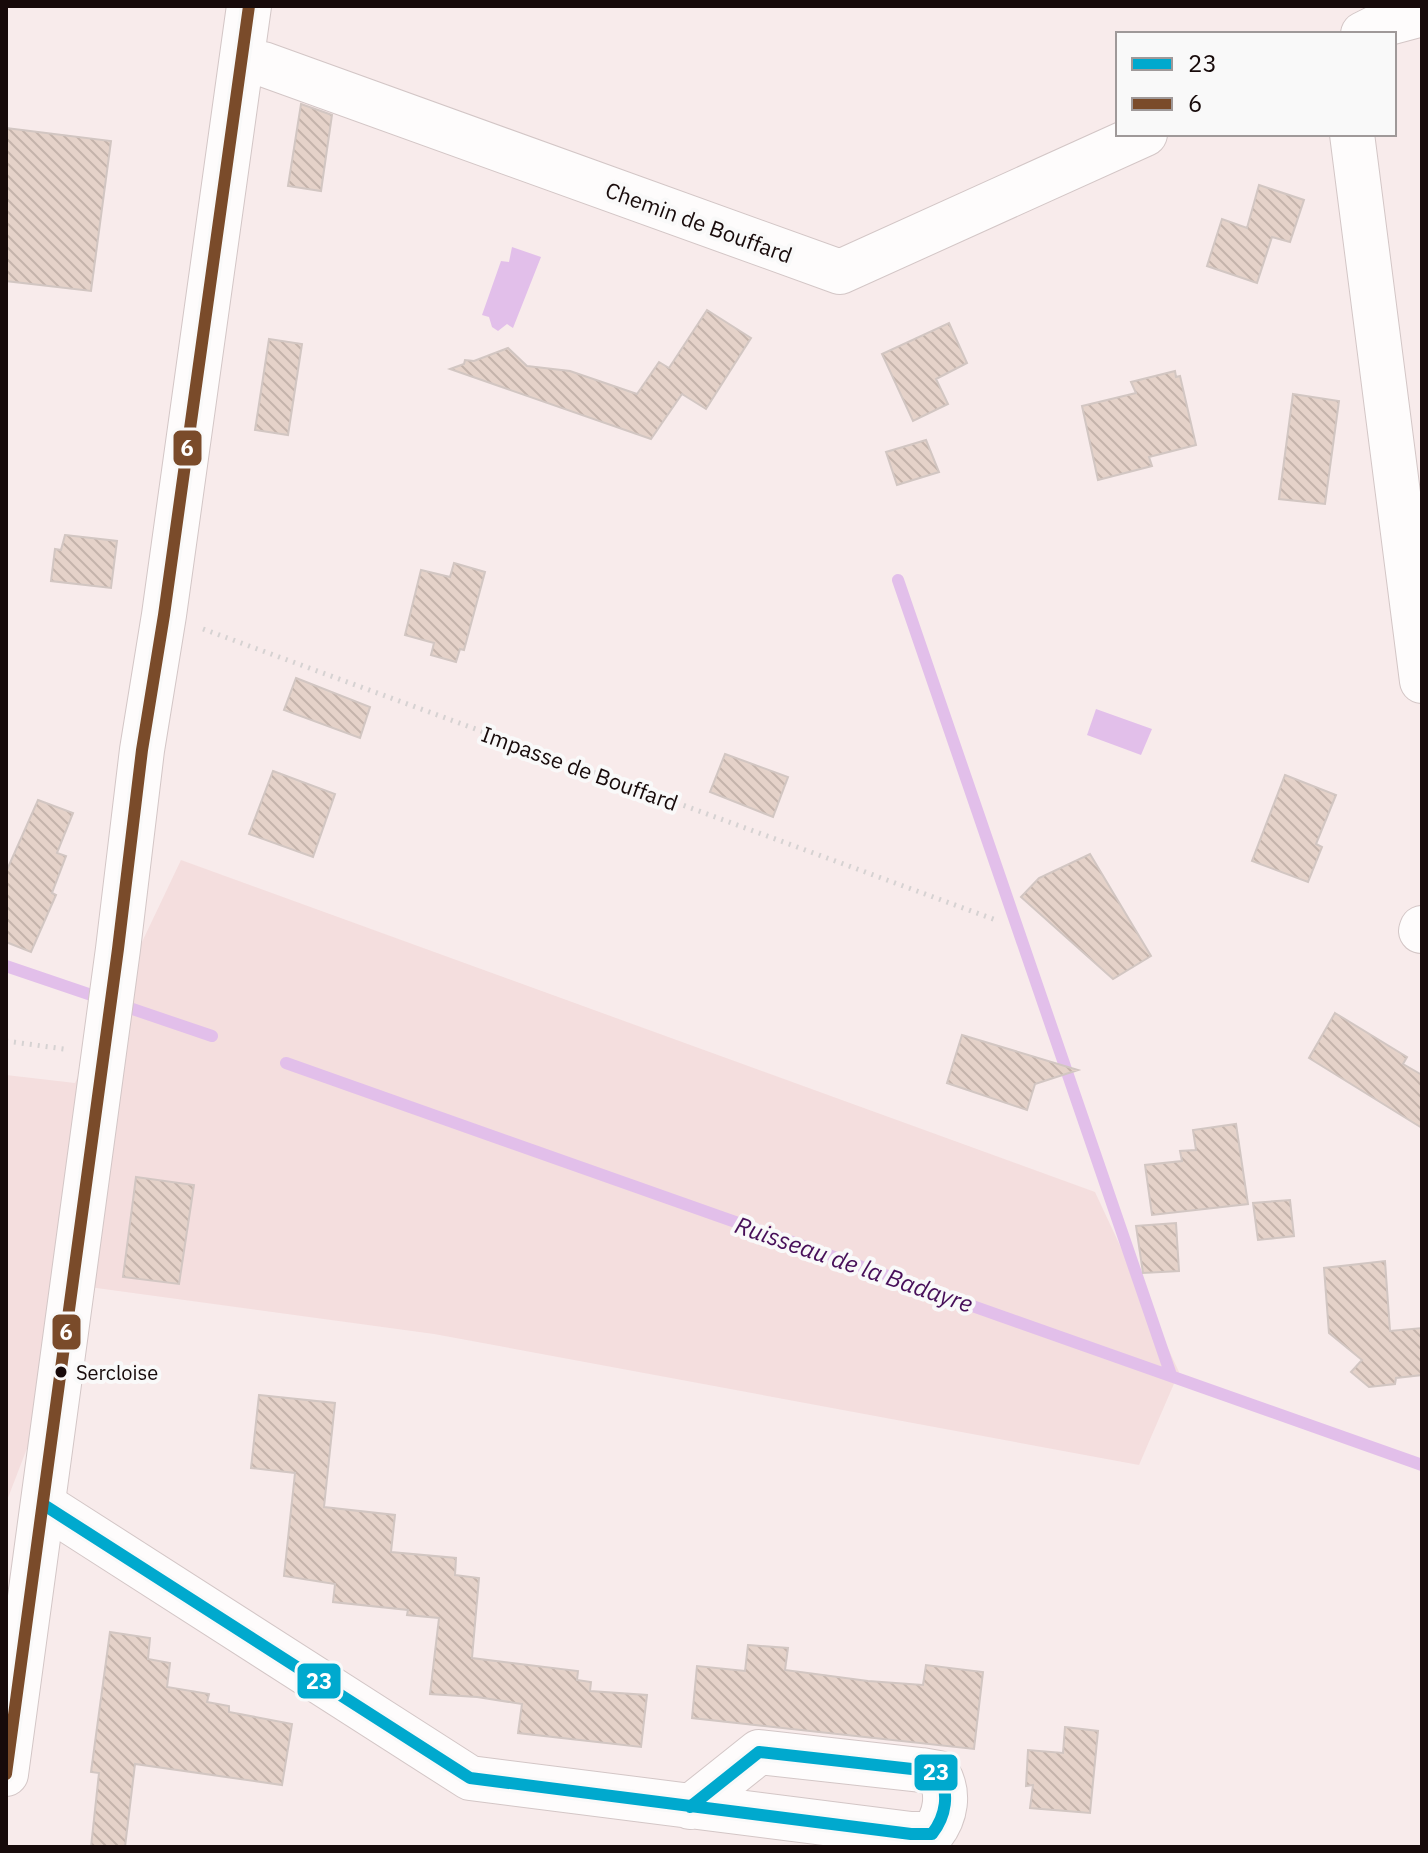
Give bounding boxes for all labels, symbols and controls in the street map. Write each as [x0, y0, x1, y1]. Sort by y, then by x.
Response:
legend [1116, 32, 1396, 136]
text: 23 [1188, 47, 1217, 79]
text: 6 [1188, 87, 1202, 119]
street label: Chemin de Bouffard [602, 175, 796, 269]
line badge: 6 [172, 429, 203, 467]
text: 6 [180, 433, 194, 462]
street label: Impasse de Bouffard [478, 719, 682, 817]
water label: Ruisseau de la Badayre [731, 1208, 977, 1320]
line badge: 6 [51, 1313, 82, 1351]
text: 6 [59, 1317, 73, 1346]
place label: Sercloise [76, 1359, 158, 1386]
marker: Sercloise [53, 1364, 69, 1380]
line badge: 23 [296, 1662, 342, 1700]
text: 23 [306, 1666, 332, 1695]
line badge: 23 [913, 1753, 959, 1792]
text: 23 [923, 1757, 949, 1786]

